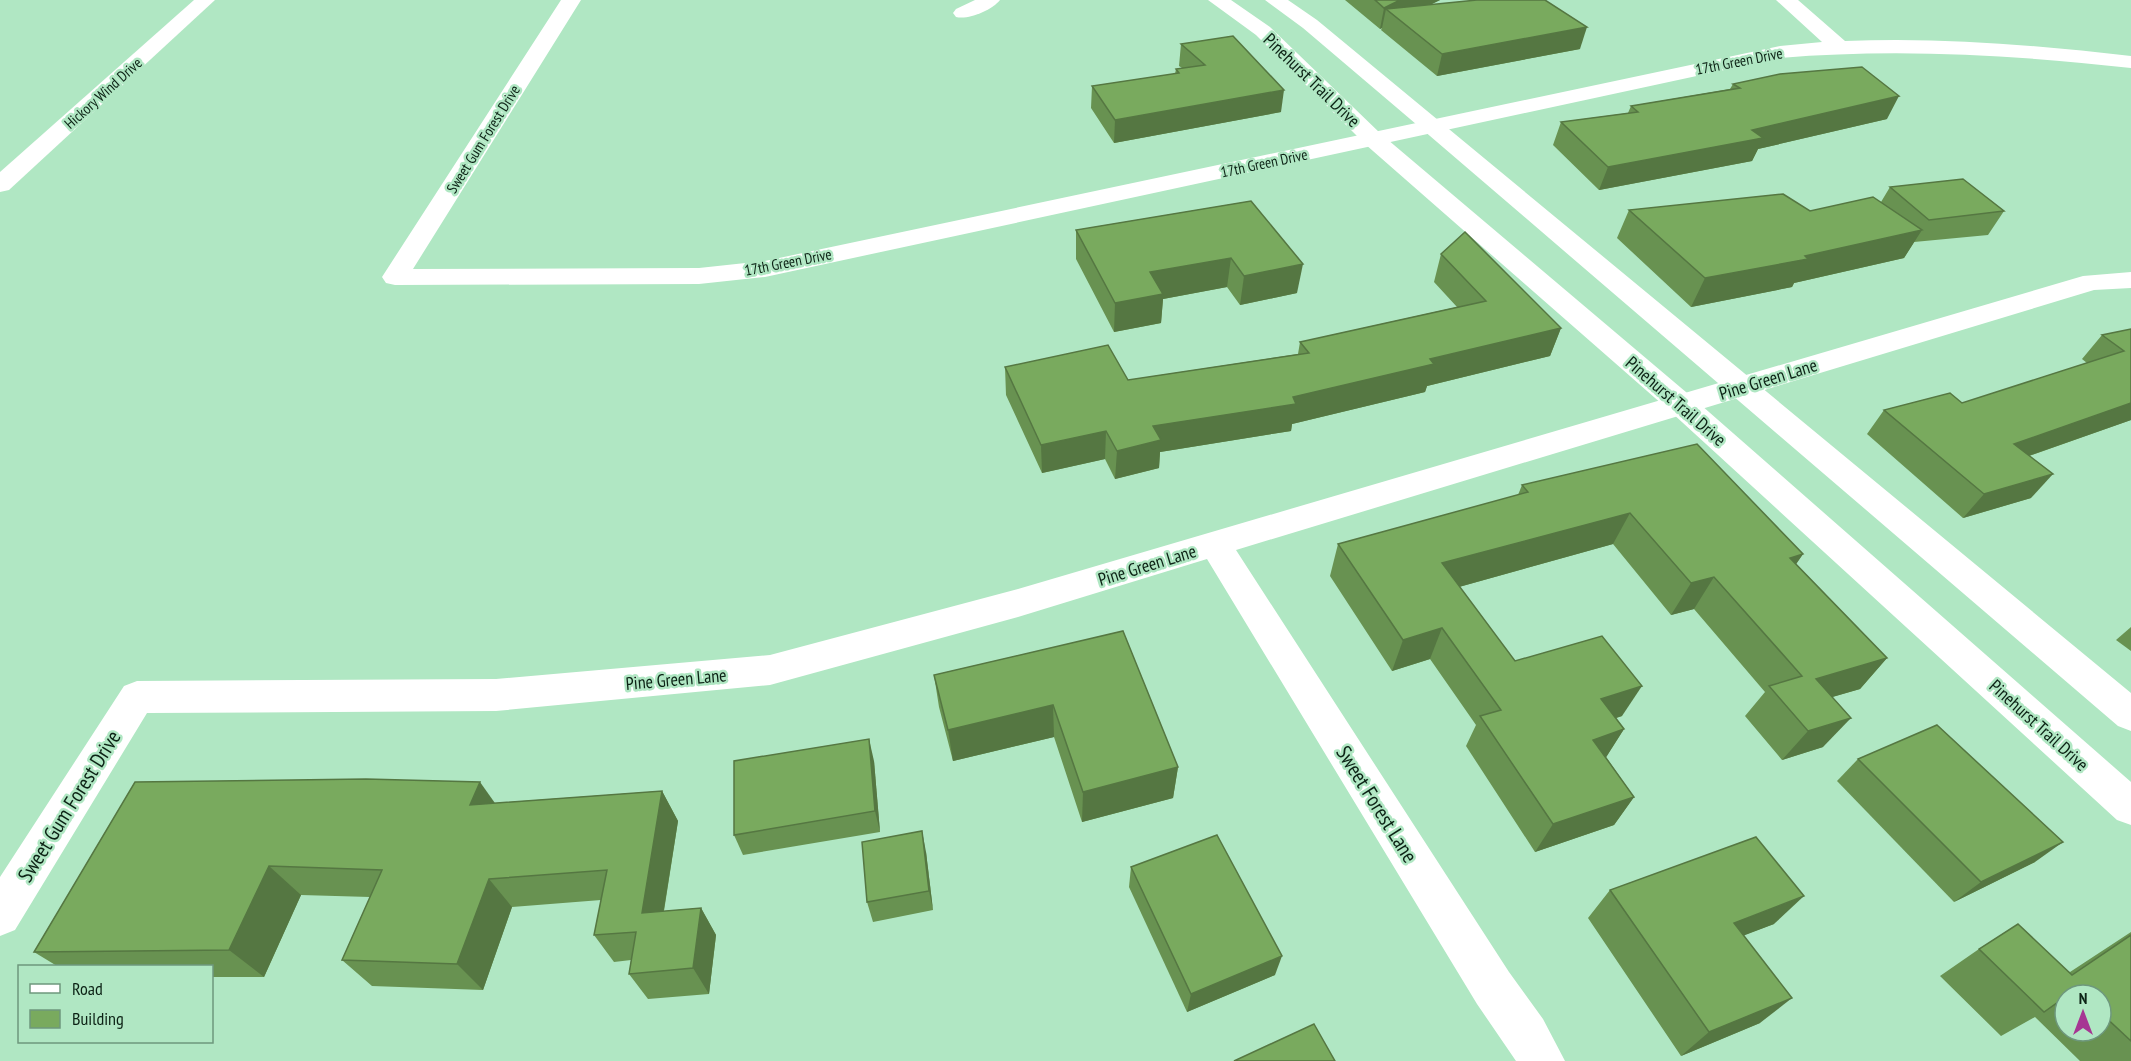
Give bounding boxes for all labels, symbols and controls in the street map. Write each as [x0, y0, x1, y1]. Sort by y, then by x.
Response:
street label: Pinehurst Trail Drive [1259, 28, 1365, 132]
street label: 17th Green Drive [1694, 43, 1784, 79]
street label: Hickory Wind Drive [60, 53, 146, 133]
street label: Sweet Gum Forest Drive [442, 81, 524, 197]
street label: 17th Green Drive [1219, 145, 1309, 181]
street label: 17th Green Drive [743, 244, 833, 280]
street label: Pinehurst Trail Drive [1621, 351, 1731, 451]
street label: Pine Green Lane [1716, 353, 1820, 405]
street label: Pine Green Lane [1095, 539, 1199, 591]
street label: Pine Green Lane [625, 663, 727, 695]
street label: Pinehurst Trail Drive [1985, 674, 2093, 776]
street label: Sweet Gum Forest Drive [11, 725, 127, 887]
street label: Sweet Forest Lane [1330, 741, 1424, 867]
legend [18, 965, 213, 1043]
text: Road [72, 977, 103, 1000]
north arrow [2053, 983, 2113, 1043]
text: N [2079, 988, 2087, 1008]
text: Building [72, 1007, 124, 1030]

